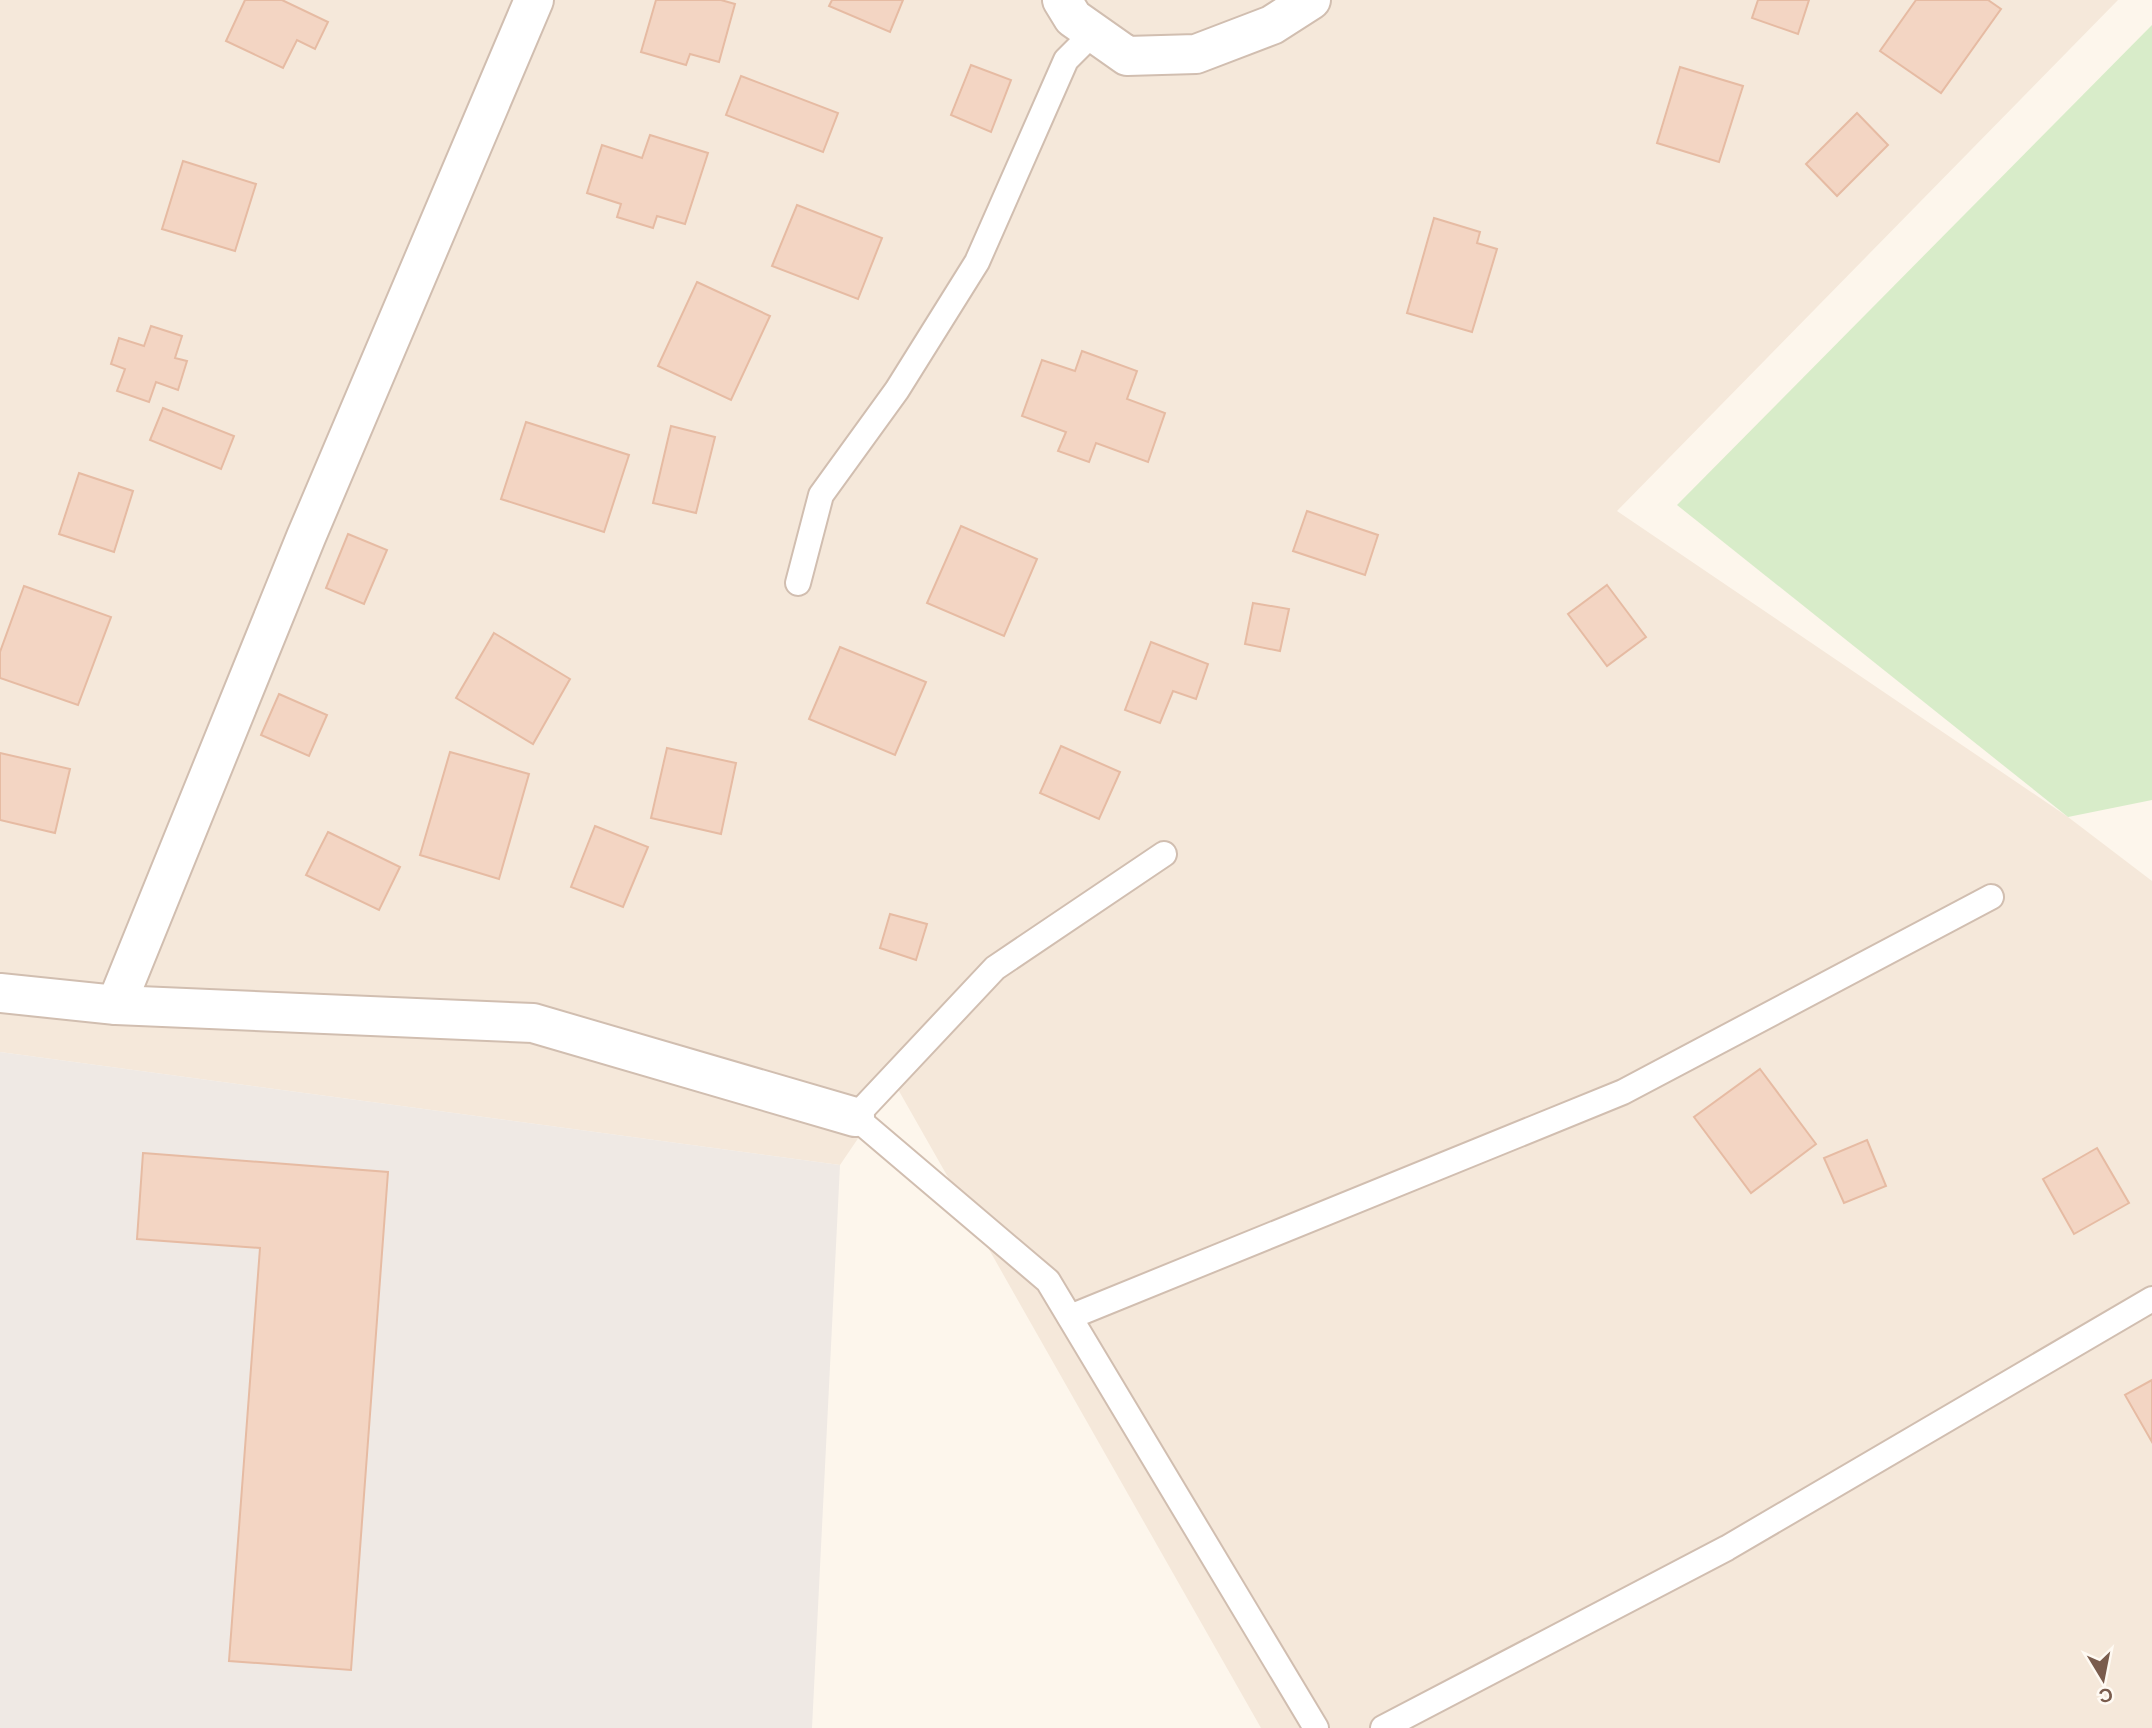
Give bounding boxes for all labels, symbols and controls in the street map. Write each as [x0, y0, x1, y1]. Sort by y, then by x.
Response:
north arrow [2068, 1644, 2138, 1714]
text: С [2097, 1684, 2114, 1707]

